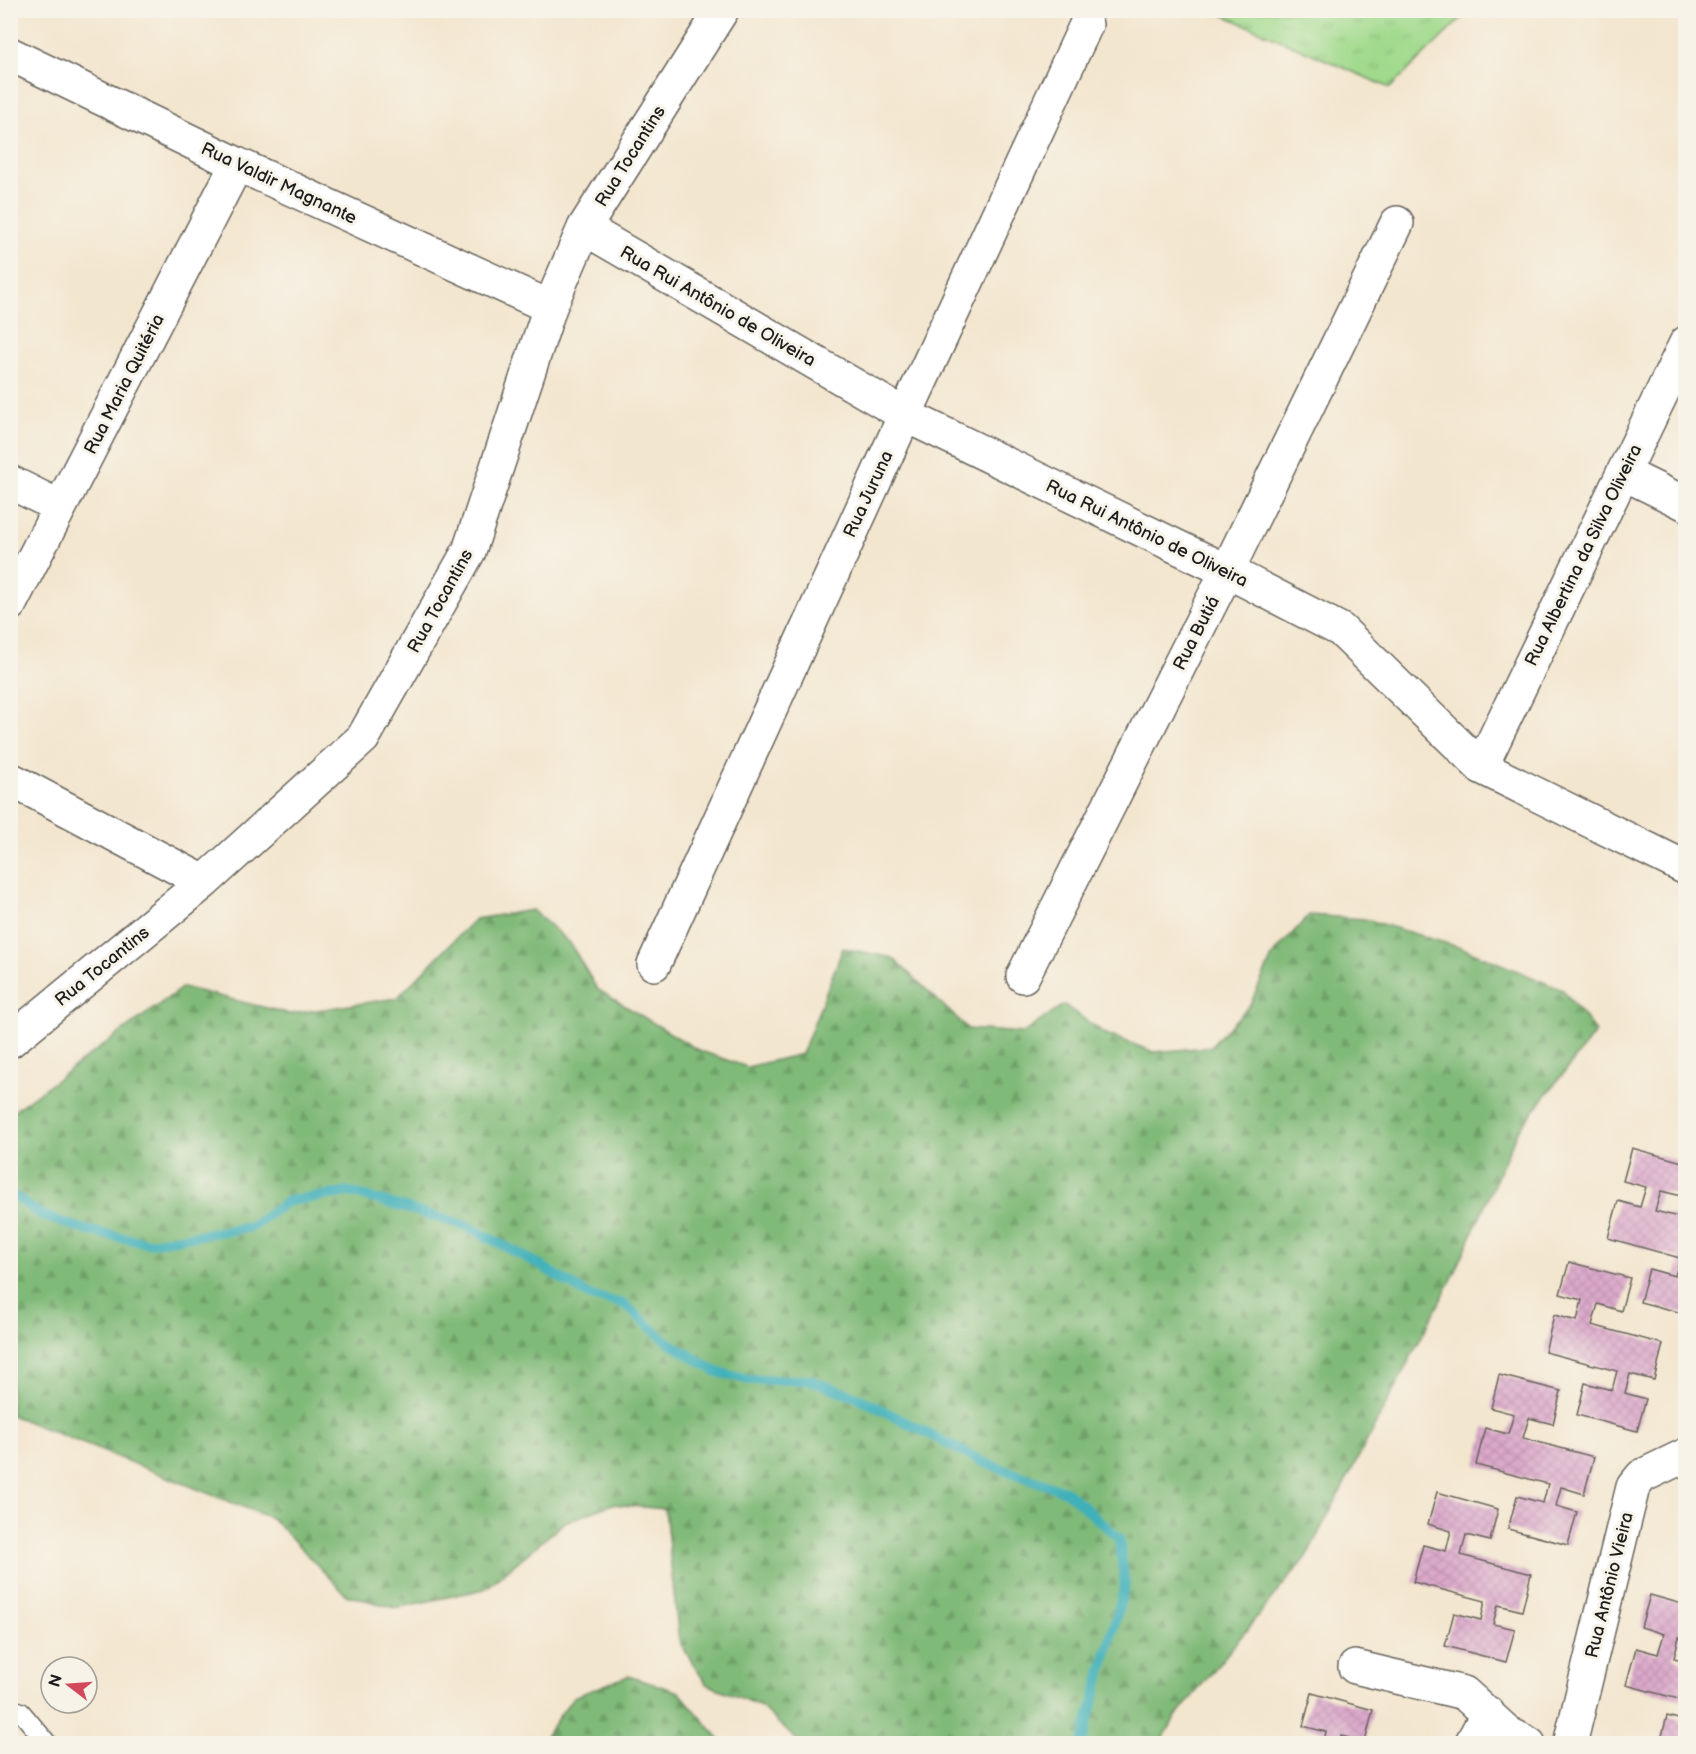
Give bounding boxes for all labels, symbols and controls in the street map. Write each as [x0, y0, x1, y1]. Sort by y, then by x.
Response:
street label: Rua Tocantins [591, 102, 670, 211]
street label: Rua Valdir Magnante [198, 138, 360, 229]
street label: Rua Rui Antônio de Oliveira [616, 242, 819, 371]
street label: Rua Maria Quitéria [80, 311, 169, 458]
street label: Rua Albertina da Silva Oliveira [1521, 441, 1646, 669]
street label: Rua Juruna [839, 448, 898, 541]
street label: Rua Rui Antônio de Oliveira [1042, 475, 1251, 592]
street label: Rua Tocantins [403, 546, 478, 657]
street label: Rua Butiá [1169, 593, 1224, 674]
street label: Rua Tocantins [51, 922, 154, 1011]
street label: Rua Antônio Vieira [1581, 1510, 1638, 1660]
north arrow [39, 1655, 99, 1715]
text: N [45, 1673, 67, 1690]

